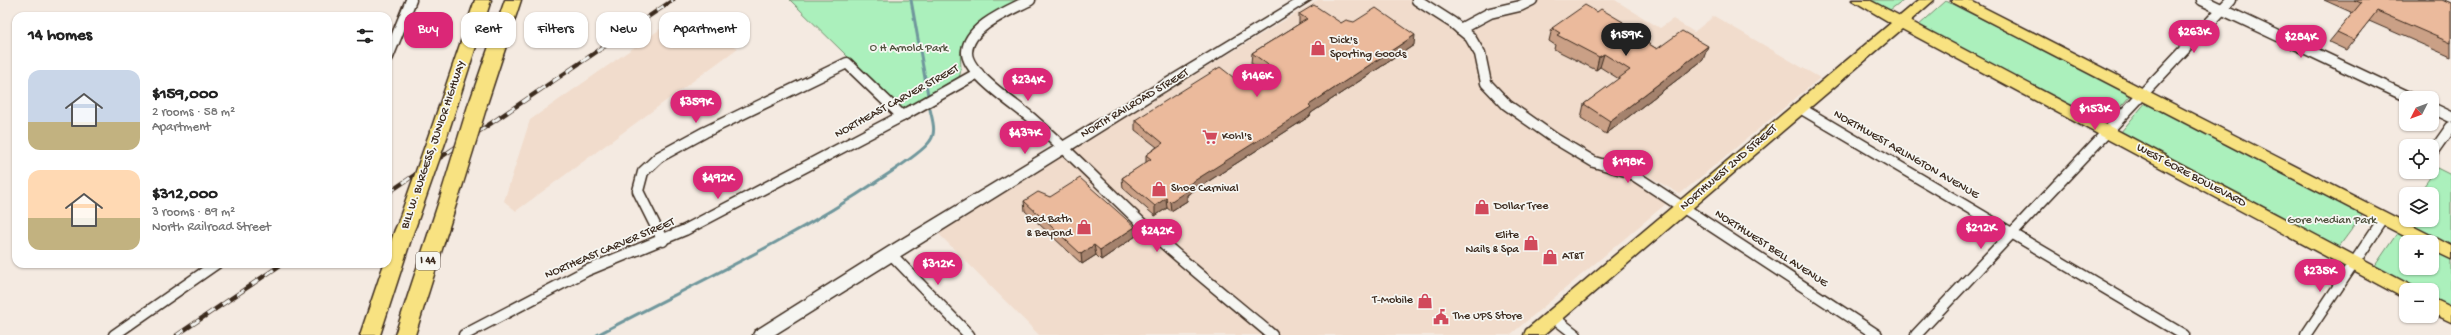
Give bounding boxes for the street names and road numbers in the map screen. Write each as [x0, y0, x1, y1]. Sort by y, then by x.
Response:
street label: BILL W. BURGESS, JUNIOR HIGHWAY [398, 59, 470, 232]
street label: NORTHEAST CARVER STREET [833, 61, 963, 142]
street label: NORTH RAILROAD STREET [1078, 65, 1193, 142]
street label: NORTHWEST ARLINGTON AVENUE [1831, 108, 1982, 203]
street label: NORTHWEST 2ND STREET [1678, 121, 1781, 214]
street label: WEST GORE BOULEVARD [2134, 141, 2248, 211]
street label: NORTHWEST BELL AVENUE [1712, 207, 1831, 291]
street label: NORTHEAST CARVER STREET [543, 215, 678, 283]
road number: I 44 [416, 252, 440, 270]

